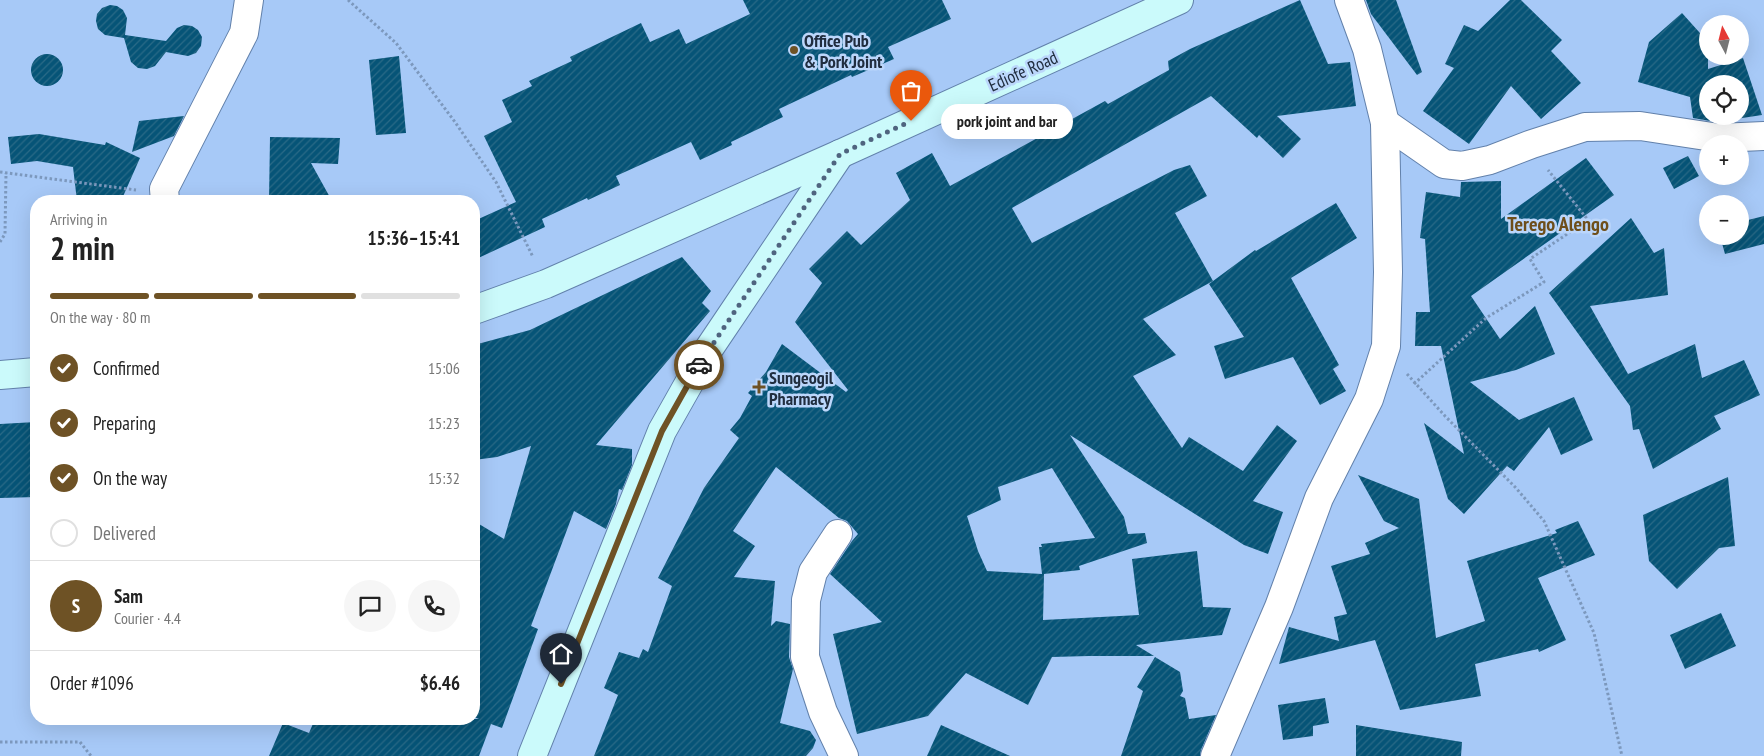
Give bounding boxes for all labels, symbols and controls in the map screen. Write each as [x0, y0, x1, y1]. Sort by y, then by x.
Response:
north arrow [1699, 15, 1749, 65]
map controls [1699, 15, 1749, 245]
place label: Office Pub & Pork Joint [804, 29, 883, 73]
marker: Office Pub & Pork Joint [788, 44, 800, 56]
street label: Ediofe Road [985, 46, 1061, 96]
pin [890, 70, 932, 121]
button: locate [1699, 75, 1749, 125]
icon: bag [897, 77, 925, 105]
callout: pork joint and bar [941, 104, 1074, 138]
text: pork joint and bar [957, 111, 1057, 131]
button: + [1699, 135, 1749, 185]
button: − [1699, 195, 1749, 245]
text: Arriving in [50, 209, 107, 229]
district label: Terego Alengo [1507, 211, 1609, 237]
text: 15:36–15:41 [367, 226, 460, 250]
text: 2 min [50, 227, 115, 269]
text: On the way · 80 m [50, 307, 150, 327]
courier [674, 340, 724, 390]
icon: car [685, 351, 713, 379]
icon: check [50, 354, 78, 382]
text: Confirmed [93, 356, 160, 380]
text: 15:06 [428, 358, 460, 378]
place label: Sungeogil Pharmacy [769, 366, 834, 410]
marker: Sungeogil Pharmacy [753, 381, 765, 393]
icon: check [50, 409, 78, 437]
text: Preparing [93, 411, 156, 435]
text: 15:23 [428, 413, 460, 433]
icon: check [50, 464, 78, 492]
text: On the way [93, 466, 167, 490]
text: 15:32 [428, 468, 460, 488]
text: Delivered [93, 521, 156, 545]
button: chat [344, 580, 396, 632]
button: phone [408, 580, 460, 632]
text: Sam [114, 584, 143, 608]
text: S [72, 594, 80, 618]
text: Courier · 4.4 [114, 608, 181, 628]
pin [540, 633, 582, 684]
icon: home [547, 640, 575, 668]
text: Order #1096 [50, 671, 134, 695]
text: $6.46 [420, 671, 460, 695]

